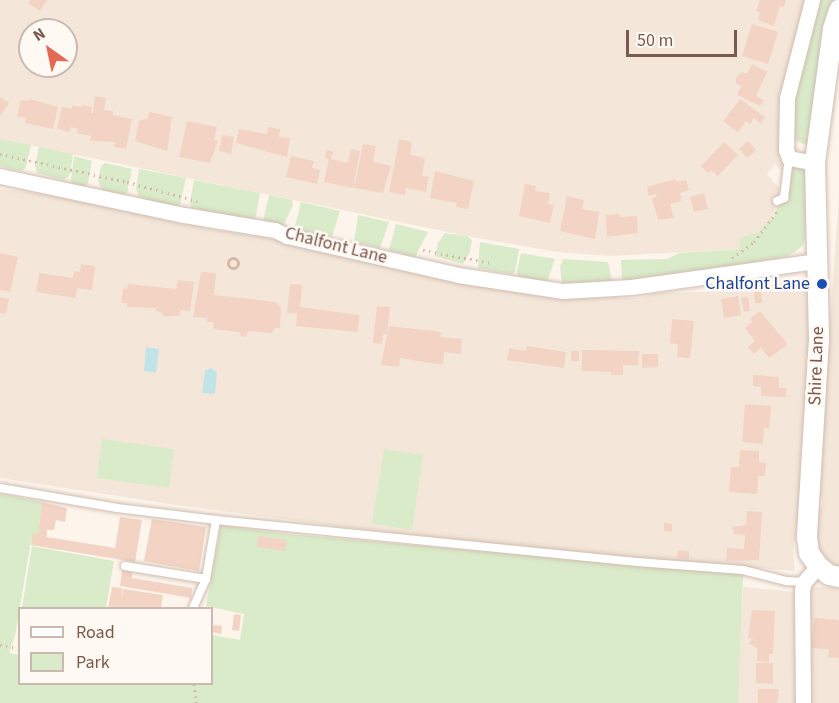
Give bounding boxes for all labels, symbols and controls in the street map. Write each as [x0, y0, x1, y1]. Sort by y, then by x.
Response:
north arrow [18, 18, 78, 78]
scale bar [629, 18, 740, 56]
text: N [29, 22, 50, 47]
text: 50 m [637, 28, 673, 53]
street label: Chalfont Lane [283, 223, 389, 269]
place label: Chalfont Lane [705, 273, 810, 295]
marker: Chalfont Lane [815, 277, 829, 291]
street label: Shire Lane [805, 326, 829, 406]
legend [18, 607, 213, 685]
text: Road [76, 620, 115, 645]
text: Park [76, 650, 110, 675]

